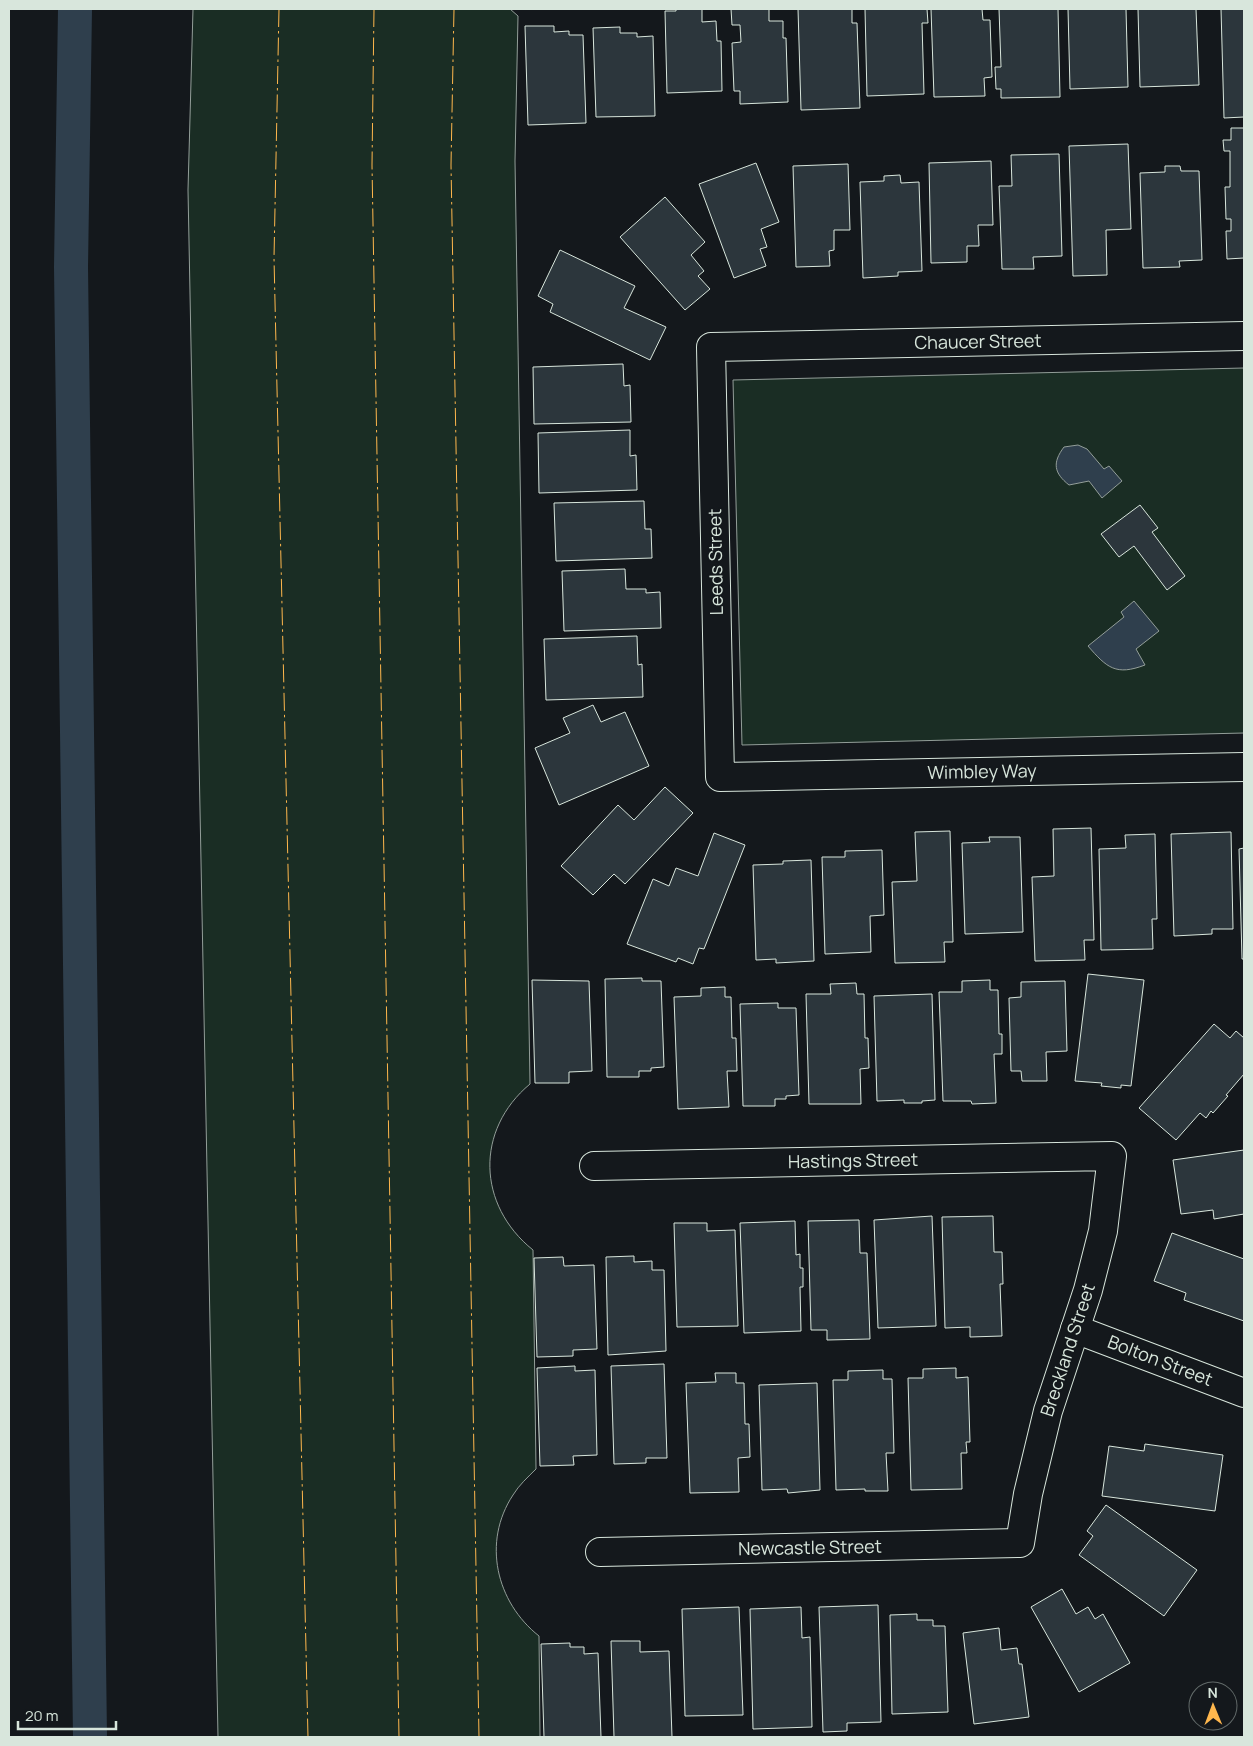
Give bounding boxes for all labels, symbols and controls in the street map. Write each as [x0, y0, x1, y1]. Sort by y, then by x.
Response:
street label: Chaucer Street [914, 328, 1042, 354]
street label: Leeds Street [702, 508, 728, 616]
street label: Wimbley Way [927, 758, 1037, 784]
street label: Hastings Street [788, 1147, 918, 1173]
street label: Breckland Street [1034, 1280, 1100, 1419]
street label: Bolton Street [1104, 1329, 1216, 1391]
street label: Newcastle Street [738, 1534, 882, 1560]
north arrow [1188, 1681, 1238, 1731]
text: N [1208, 1683, 1218, 1702]
scale bar [18, 1698, 115, 1730]
text: 20 m [25, 1705, 58, 1726]

